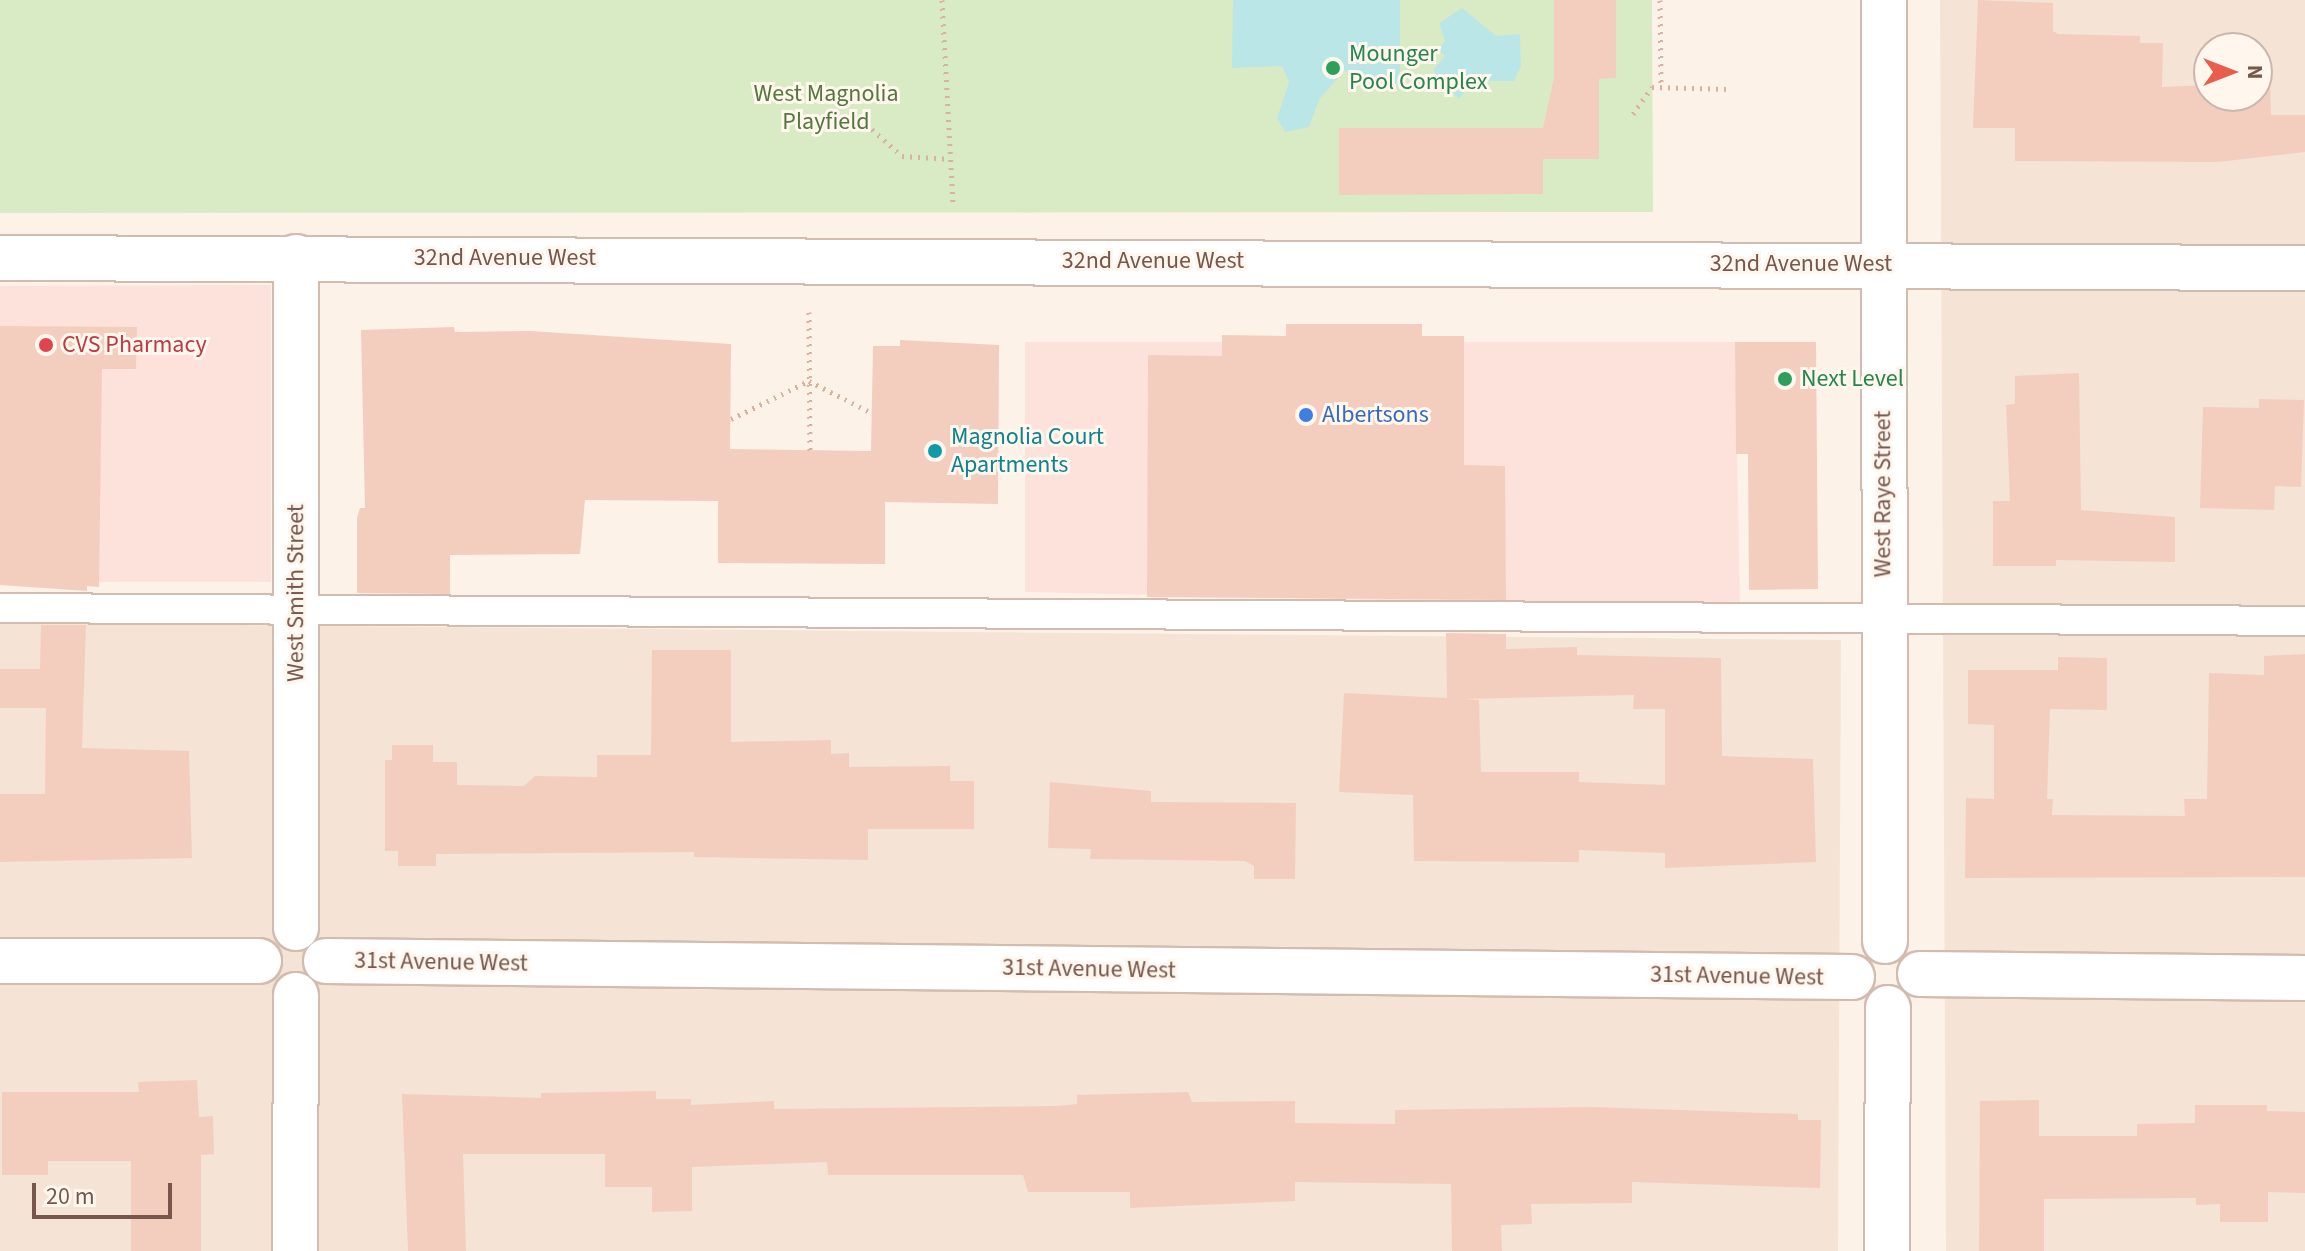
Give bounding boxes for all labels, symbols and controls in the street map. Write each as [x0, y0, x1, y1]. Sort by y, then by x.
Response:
north arrow [2193, 32, 2273, 112]
place label: Mounger Pool Complex [1349, 40, 1487, 96]
marker: Mounger Pool Complex [1324, 59, 1342, 77]
text: N [2239, 65, 2271, 79]
park label: West Magnolia Playfield [753, 80, 899, 136]
street label: 32nd Avenue West [414, 244, 596, 272]
street label: 32nd Avenue West [1062, 247, 1244, 275]
street label: 32nd Avenue West [1710, 250, 1892, 278]
place label: CVS Pharmacy [62, 331, 207, 359]
marker: CVS Pharmacy [37, 336, 55, 354]
place label: Next Level [1801, 365, 1904, 393]
marker: Next Level [1776, 370, 1794, 388]
place label: Albertsons [1322, 401, 1429, 429]
marker: Albertsons [1297, 406, 1315, 424]
street label: West Raye Street [1869, 411, 1897, 577]
place label: Magnolia Court Apartments [951, 423, 1104, 479]
marker: Magnolia Court Apartments [926, 442, 944, 460]
street label: West Smith Street [282, 504, 310, 682]
street label: 31st Avenue West [354, 946, 528, 978]
street label: 31st Avenue West [1002, 953, 1176, 985]
street label: 31st Avenue West [1650, 960, 1824, 992]
scale bar [36, 1167, 176, 1217]
text: 20 m [46, 1179, 95, 1214]

